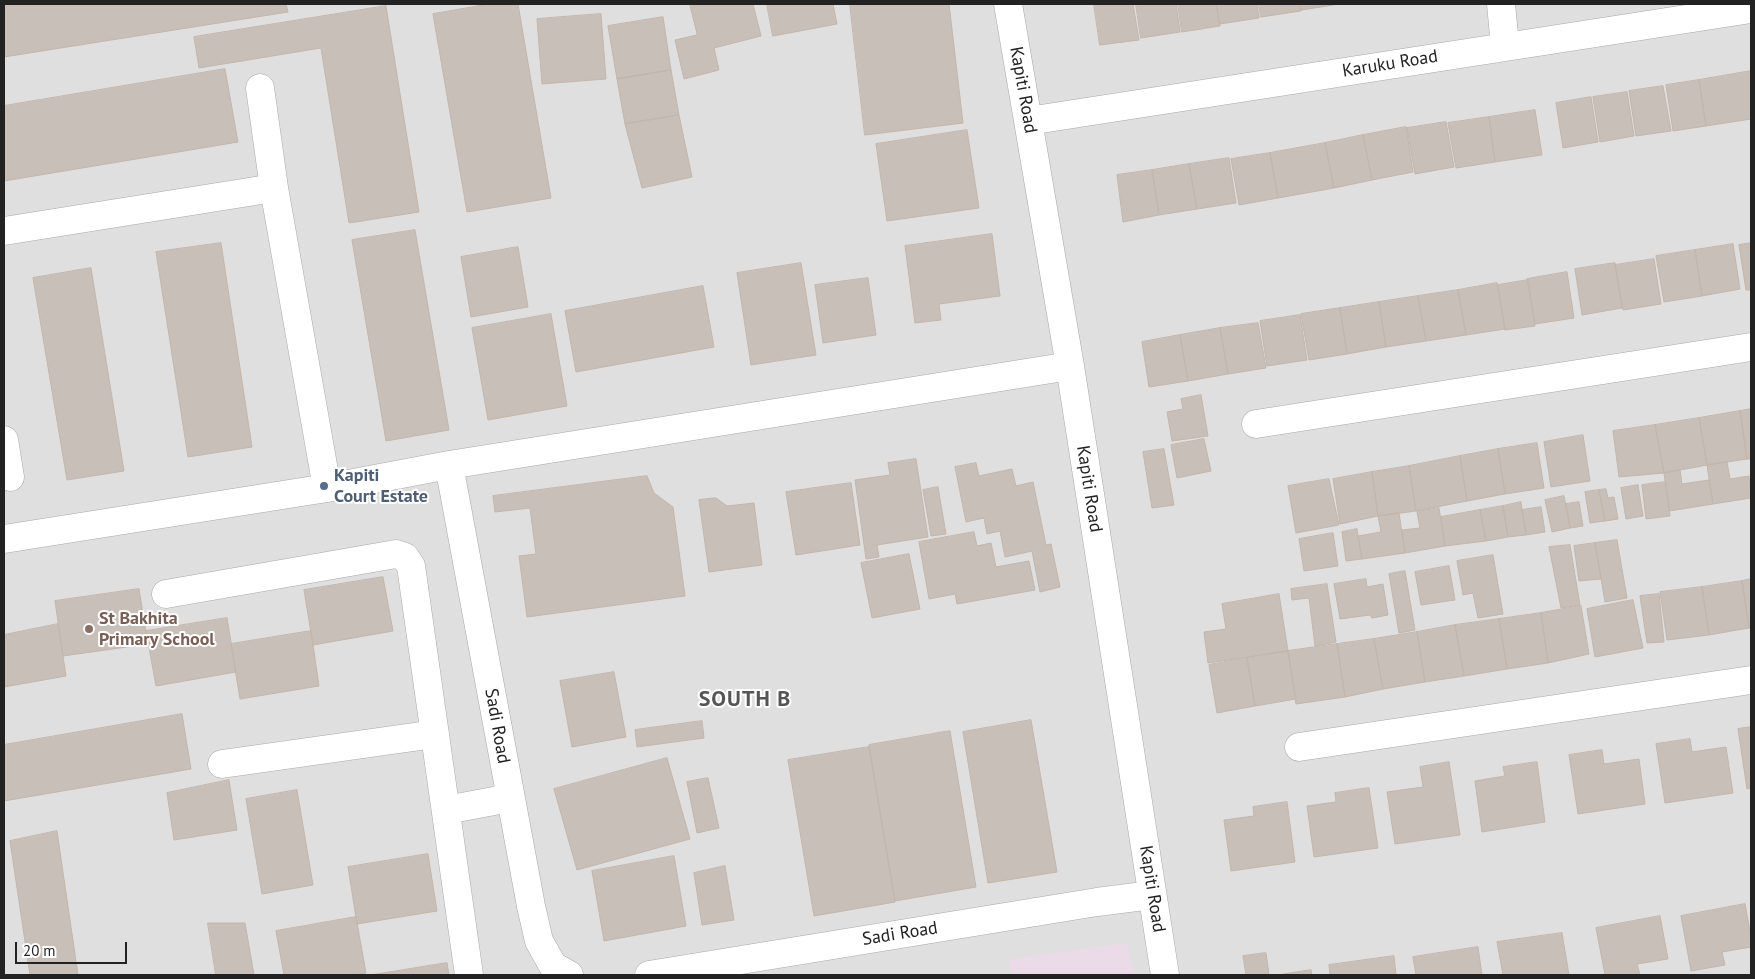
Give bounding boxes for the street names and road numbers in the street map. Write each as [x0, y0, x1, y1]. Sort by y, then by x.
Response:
street label: Kapiti Road [1005, 45, 1041, 135]
street label: Karuku Road [1341, 46, 1439, 82]
street label: Kapiti Road [1071, 444, 1107, 534]
street label: Sadi Road [480, 687, 514, 765]
street label: Kapiti Road [1134, 844, 1170, 934]
street label: Sadi Road [861, 917, 939, 951]

